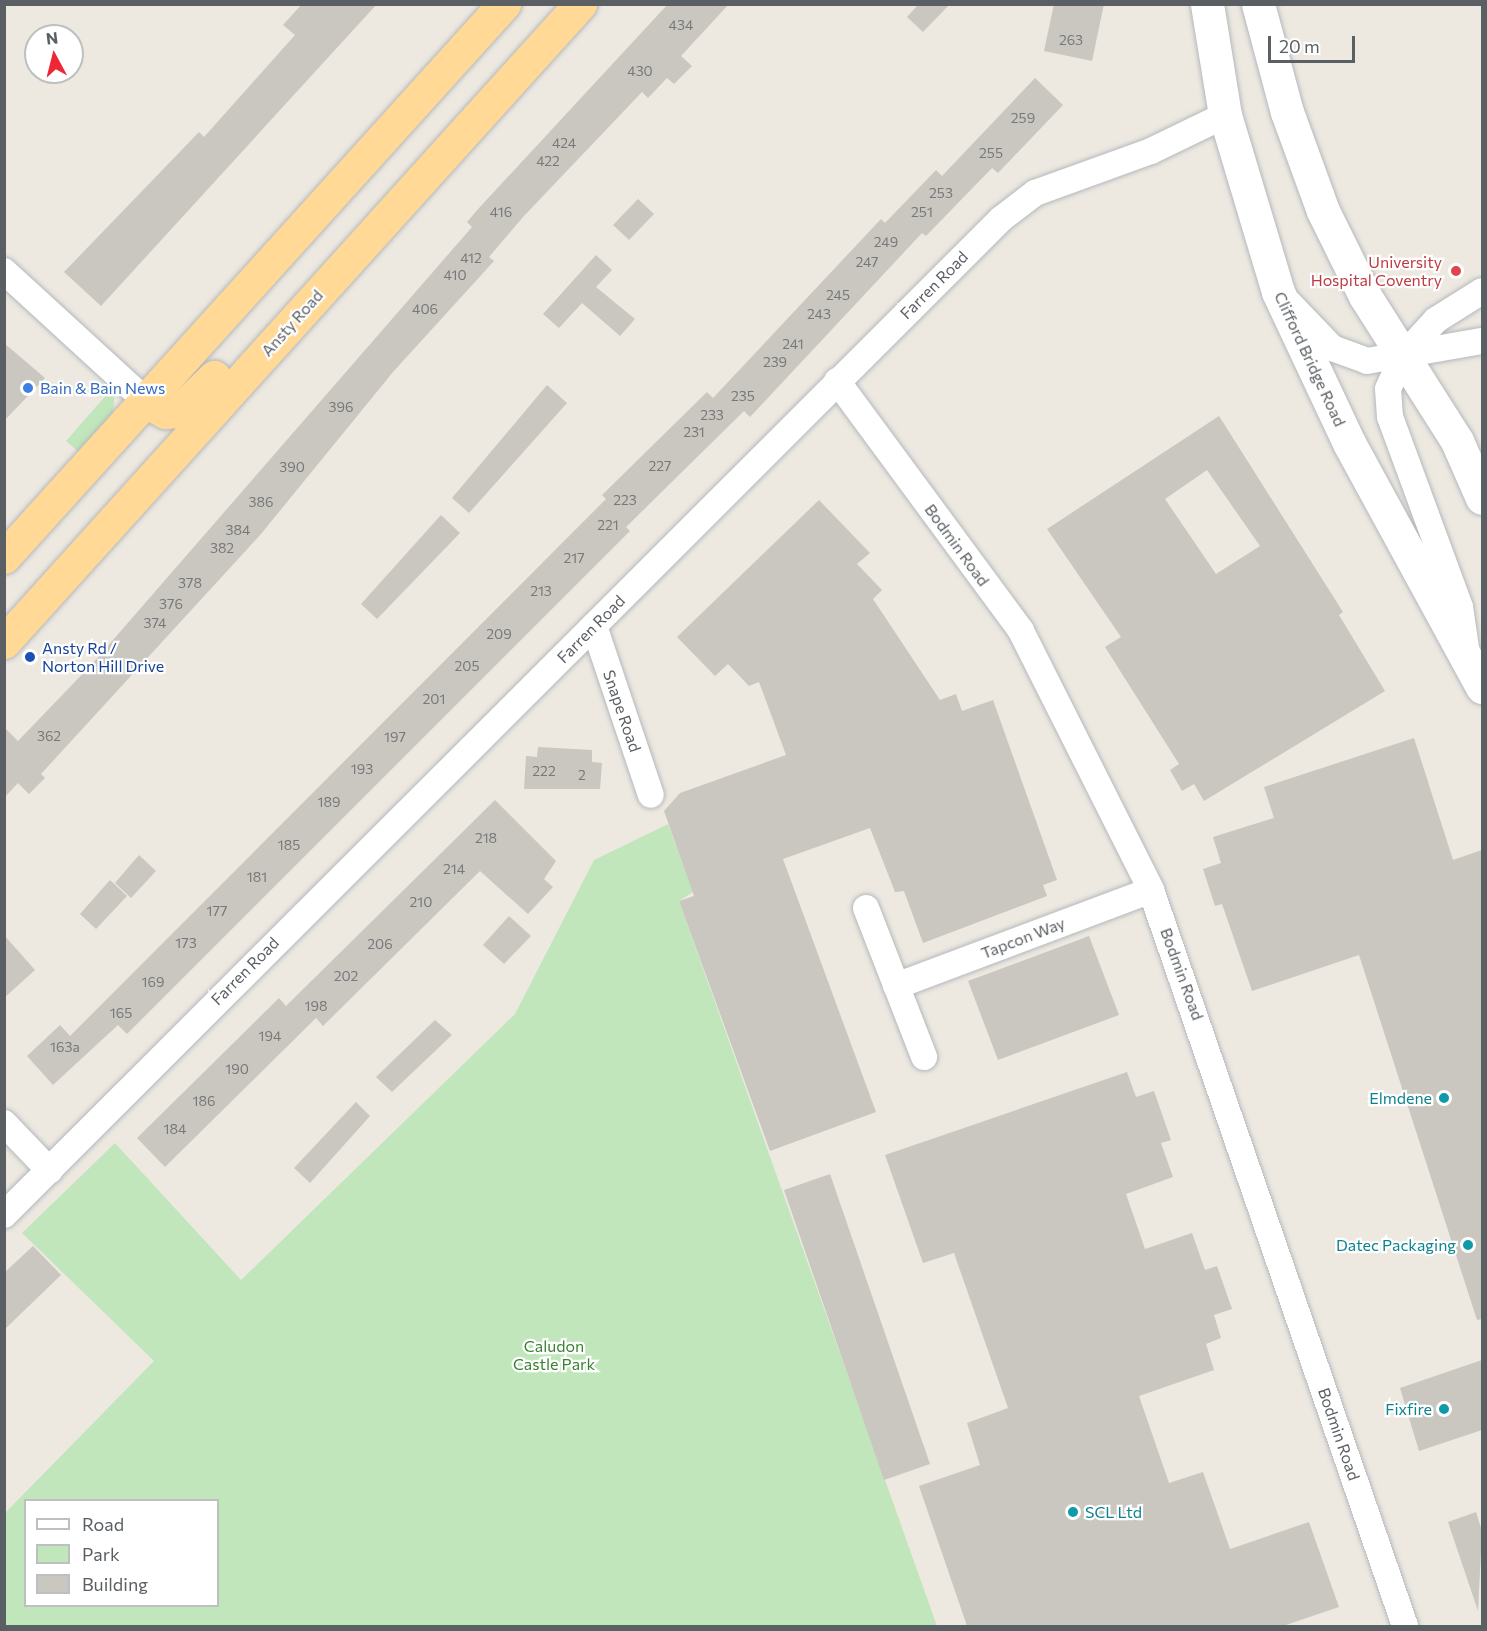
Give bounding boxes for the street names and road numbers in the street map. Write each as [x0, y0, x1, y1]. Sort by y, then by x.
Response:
street label: Farren Road [896, 247, 972, 323]
street label: Ansty Road [257, 286, 327, 360]
street label: Clifford Bridge Road [1270, 289, 1350, 429]
street label: Bodmin Road [921, 500, 993, 590]
street label: Farren Road [553, 591, 629, 667]
street label: Snape Road [599, 668, 645, 754]
street label: Tapcon Way [978, 913, 1068, 963]
street label: Bodmin Road [1156, 925, 1208, 1023]
street label: Farren Road [207, 933, 283, 1009]
street label: Bodmin Road [1314, 1385, 1364, 1483]

